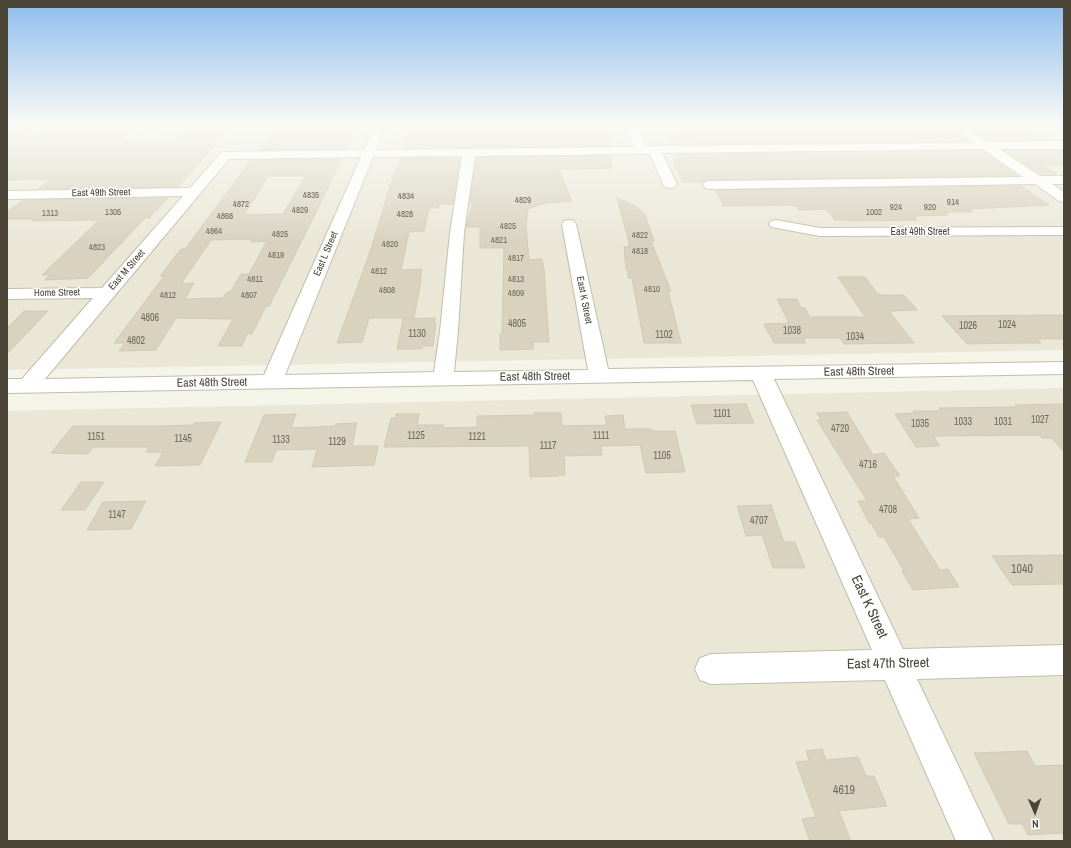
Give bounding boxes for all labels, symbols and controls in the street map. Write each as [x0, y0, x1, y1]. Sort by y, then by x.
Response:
street label: East 49th Street [71, 186, 131, 200]
house number: 4835 [303, 191, 319, 201]
house number: 4834 [398, 192, 414, 202]
house number: 4829 [515, 196, 531, 206]
house number: 914 [947, 198, 959, 208]
house number: 4872 [233, 200, 249, 210]
house number: 924 [890, 203, 902, 213]
house number: 920 [924, 203, 936, 213]
house number: 4829 [292, 206, 308, 216]
house number: 1305 [105, 208, 121, 218]
house number: 1002 [866, 208, 882, 218]
house number: 1313 [42, 209, 58, 219]
house number: 4828 [397, 210, 413, 220]
house number: 4868 [217, 212, 233, 222]
house number: 4825 [500, 222, 516, 232]
street label: East 49th Street [891, 226, 949, 238]
house number: 4864 [206, 227, 222, 237]
house number: 4825 [272, 230, 288, 240]
street label: East L Street [311, 230, 341, 278]
house number: 4822 [632, 231, 648, 241]
house number: 4821 [491, 236, 507, 246]
house number: 4820 [382, 240, 398, 250]
house number: 4823 [89, 243, 105, 253]
street label: East M Street [106, 247, 148, 293]
house number: 4818 [632, 247, 648, 257]
house number: 4819 [268, 251, 284, 261]
house number: 4817 [508, 254, 524, 264]
house number: 4812 [371, 267, 387, 277]
house number: 4811 [247, 275, 263, 285]
house number: 4813 [508, 275, 524, 285]
street label: East K Street [574, 275, 594, 325]
house number: 4810 [644, 285, 660, 295]
house number: 4808 [379, 286, 395, 296]
street label: Home Street [34, 287, 80, 299]
house number: 4809 [508, 289, 524, 299]
house number: 4812 [160, 291, 176, 301]
house number: 4807 [241, 291, 257, 301]
house number: 4806 [141, 312, 159, 324]
house number: 4805 [508, 318, 526, 330]
house number: 1024 [998, 319, 1016, 331]
house number: 1026 [959, 320, 977, 332]
house number: 1038 [783, 325, 801, 337]
house number: 1130 [408, 328, 426, 340]
house number: 1102 [655, 329, 673, 341]
house number: 1034 [846, 331, 864, 343]
house number: 4802 [127, 335, 145, 347]
street label: East 48th Street [824, 364, 894, 380]
street label: East 48th Street [500, 369, 570, 385]
street label: East 48th Street [177, 375, 247, 391]
house number: 1101 [713, 408, 731, 420]
house number: 1027 [1031, 414, 1049, 426]
house number: 1033 [954, 416, 972, 428]
house number: 1031 [994, 416, 1012, 428]
house number: 1035 [911, 418, 929, 430]
house number: 4720 [831, 423, 849, 435]
house number: 1125 [407, 430, 425, 442]
house number: 1111 [593, 430, 609, 442]
house number: 1151 [87, 431, 105, 443]
house number: 1121 [468, 431, 486, 443]
house number: 1145 [174, 433, 192, 445]
house number: 1133 [272, 434, 290, 446]
house number: 1129 [328, 436, 346, 448]
house number: 1117 [539, 440, 557, 452]
house number: 1105 [653, 450, 671, 462]
house number: 4716 [859, 459, 877, 471]
house number: 4708 [879, 504, 897, 516]
house number: 1147 [108, 509, 126, 521]
house number: 4707 [750, 515, 768, 527]
house number: 1040 [1011, 563, 1033, 577]
street label: East K Street [847, 573, 891, 641]
street label: East 47th Street [847, 655, 929, 673]
house number: 4619 [833, 784, 855, 798]
north arrow [1015, 792, 1055, 832]
text: N [1032, 817, 1039, 831]

